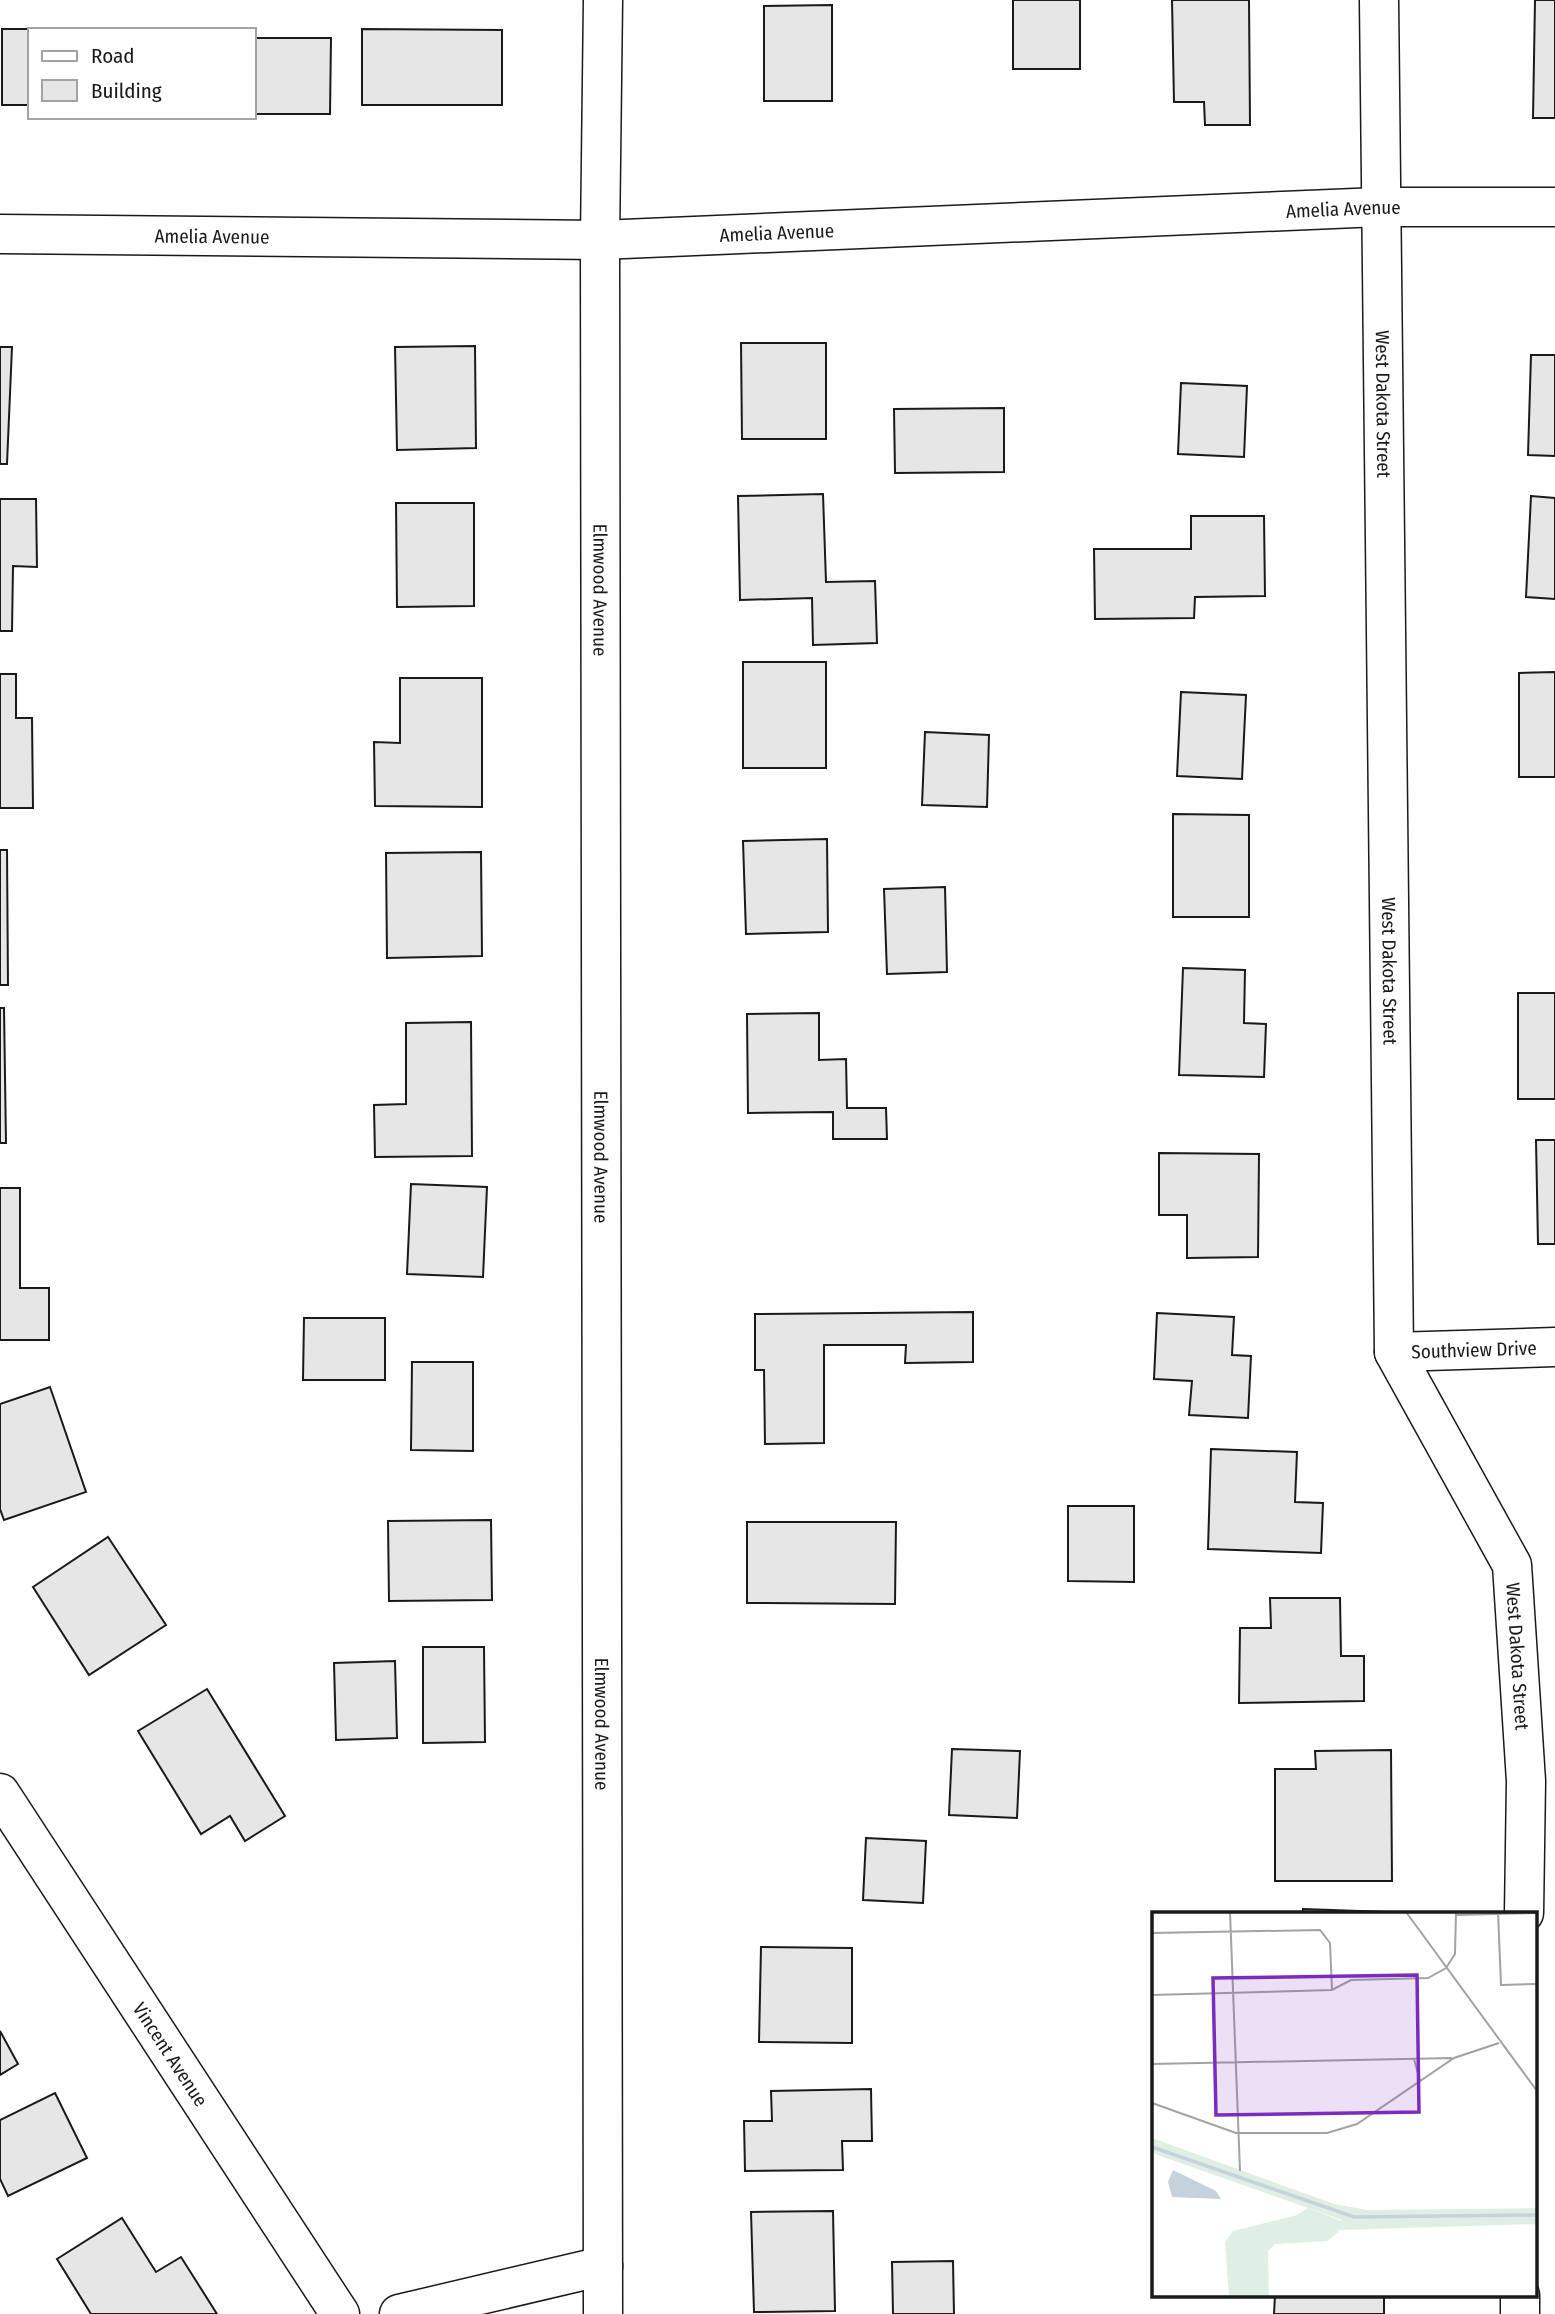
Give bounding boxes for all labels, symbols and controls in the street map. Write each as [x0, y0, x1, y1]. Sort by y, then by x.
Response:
legend [28, 28, 256, 119]
text: Road [91, 43, 135, 69]
text: Building [91, 78, 162, 104]
street label: Amelia Avenue [1285, 195, 1401, 222]
street label: Amelia Avenue [719, 219, 835, 246]
street label: Amelia Avenue [155, 224, 269, 248]
street label: West Dakota Street [1371, 330, 1396, 479]
street label: Elmwood Avenue [589, 524, 612, 656]
street label: West Dakota Street [1377, 897, 1402, 1046]
street label: Elmwood Avenue [590, 1091, 613, 1223]
street label: Southview Drive [1411, 1336, 1537, 1363]
street label: West Dakota Street [1502, 1582, 1534, 1731]
street label: Elmwood Avenue [591, 1658, 614, 1790]
inset map [1152, 1912, 1538, 2296]
street label: Vincent Avenue [128, 1998, 213, 2111]

